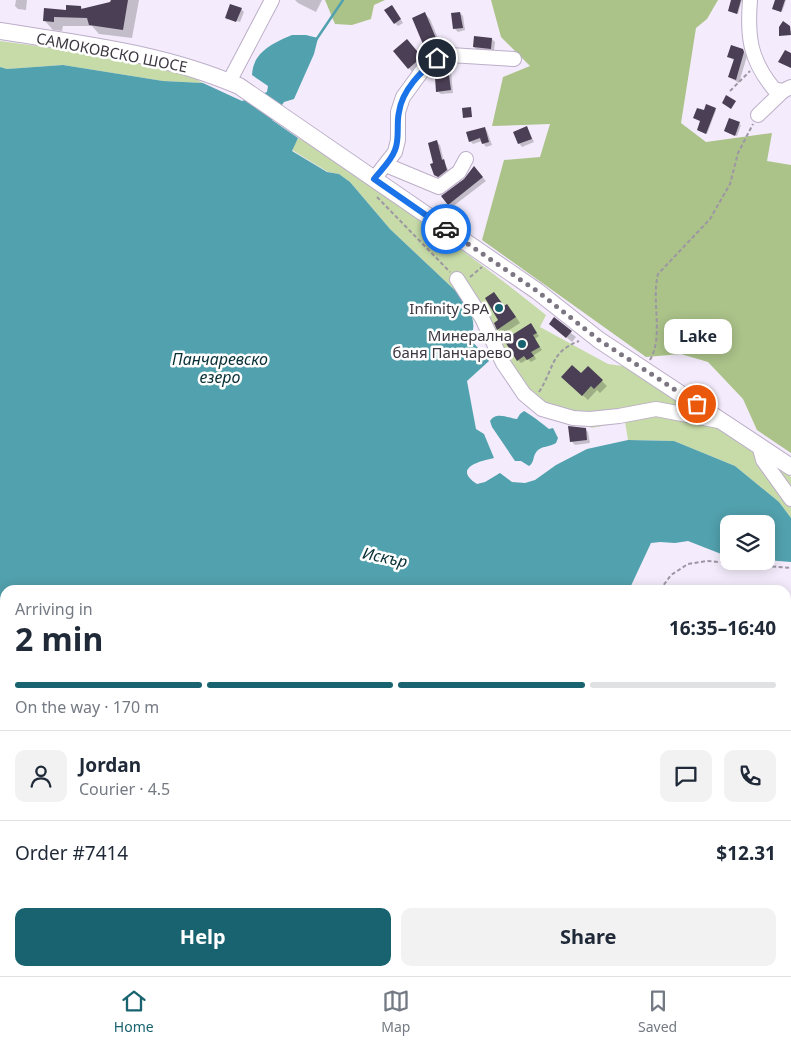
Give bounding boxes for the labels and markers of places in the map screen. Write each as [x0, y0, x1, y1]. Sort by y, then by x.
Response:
pin [416, 37, 458, 79]
place label: Infinity SPA [409, 298, 489, 318]
marker: Infinity SPA [493, 302, 505, 314]
callout: Lake [663, 319, 731, 354]
place label: Минерална баня Панчарево [392, 325, 512, 362]
marker: Минерална баня Панчарево [516, 338, 528, 350]
pin [676, 383, 718, 425]

